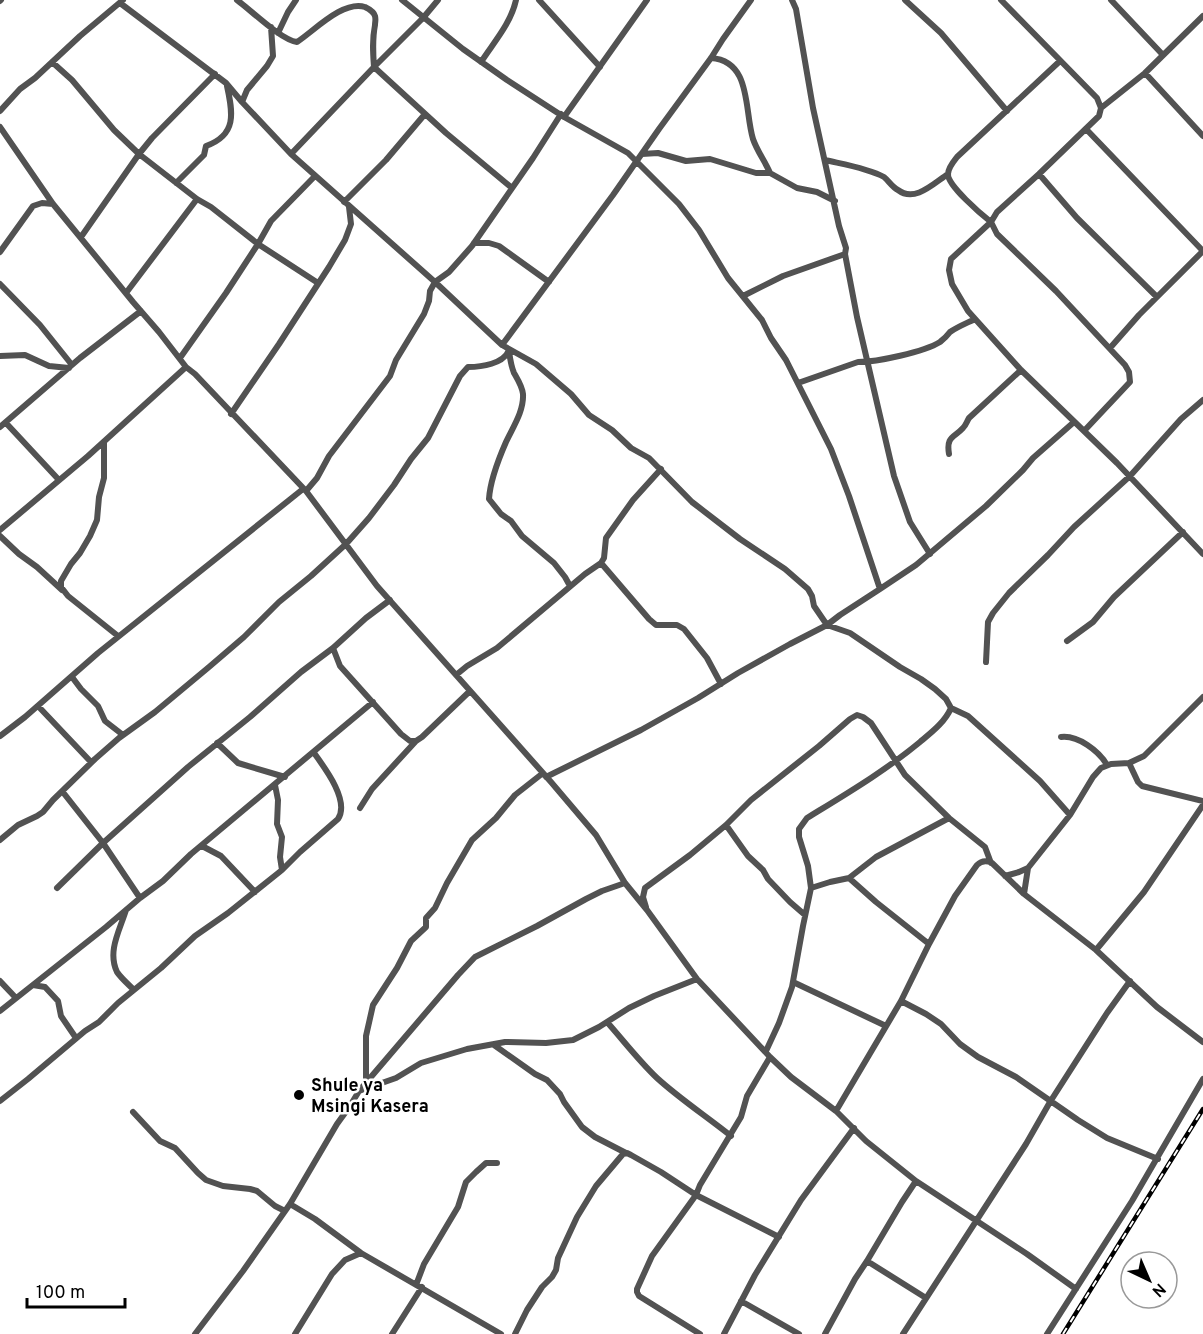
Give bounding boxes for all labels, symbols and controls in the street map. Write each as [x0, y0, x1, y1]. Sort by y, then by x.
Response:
place label: Shule ya Msingi Kasera [311, 1075, 429, 1119]
marker: Shule ya Msingi Kasera [292, 1088, 306, 1102]
north arrow [1119, 1250, 1179, 1310]
scale bar [27, 1271, 124, 1309]
text: N [1147, 1278, 1169, 1301]
text: 100 m [36, 1282, 85, 1305]

